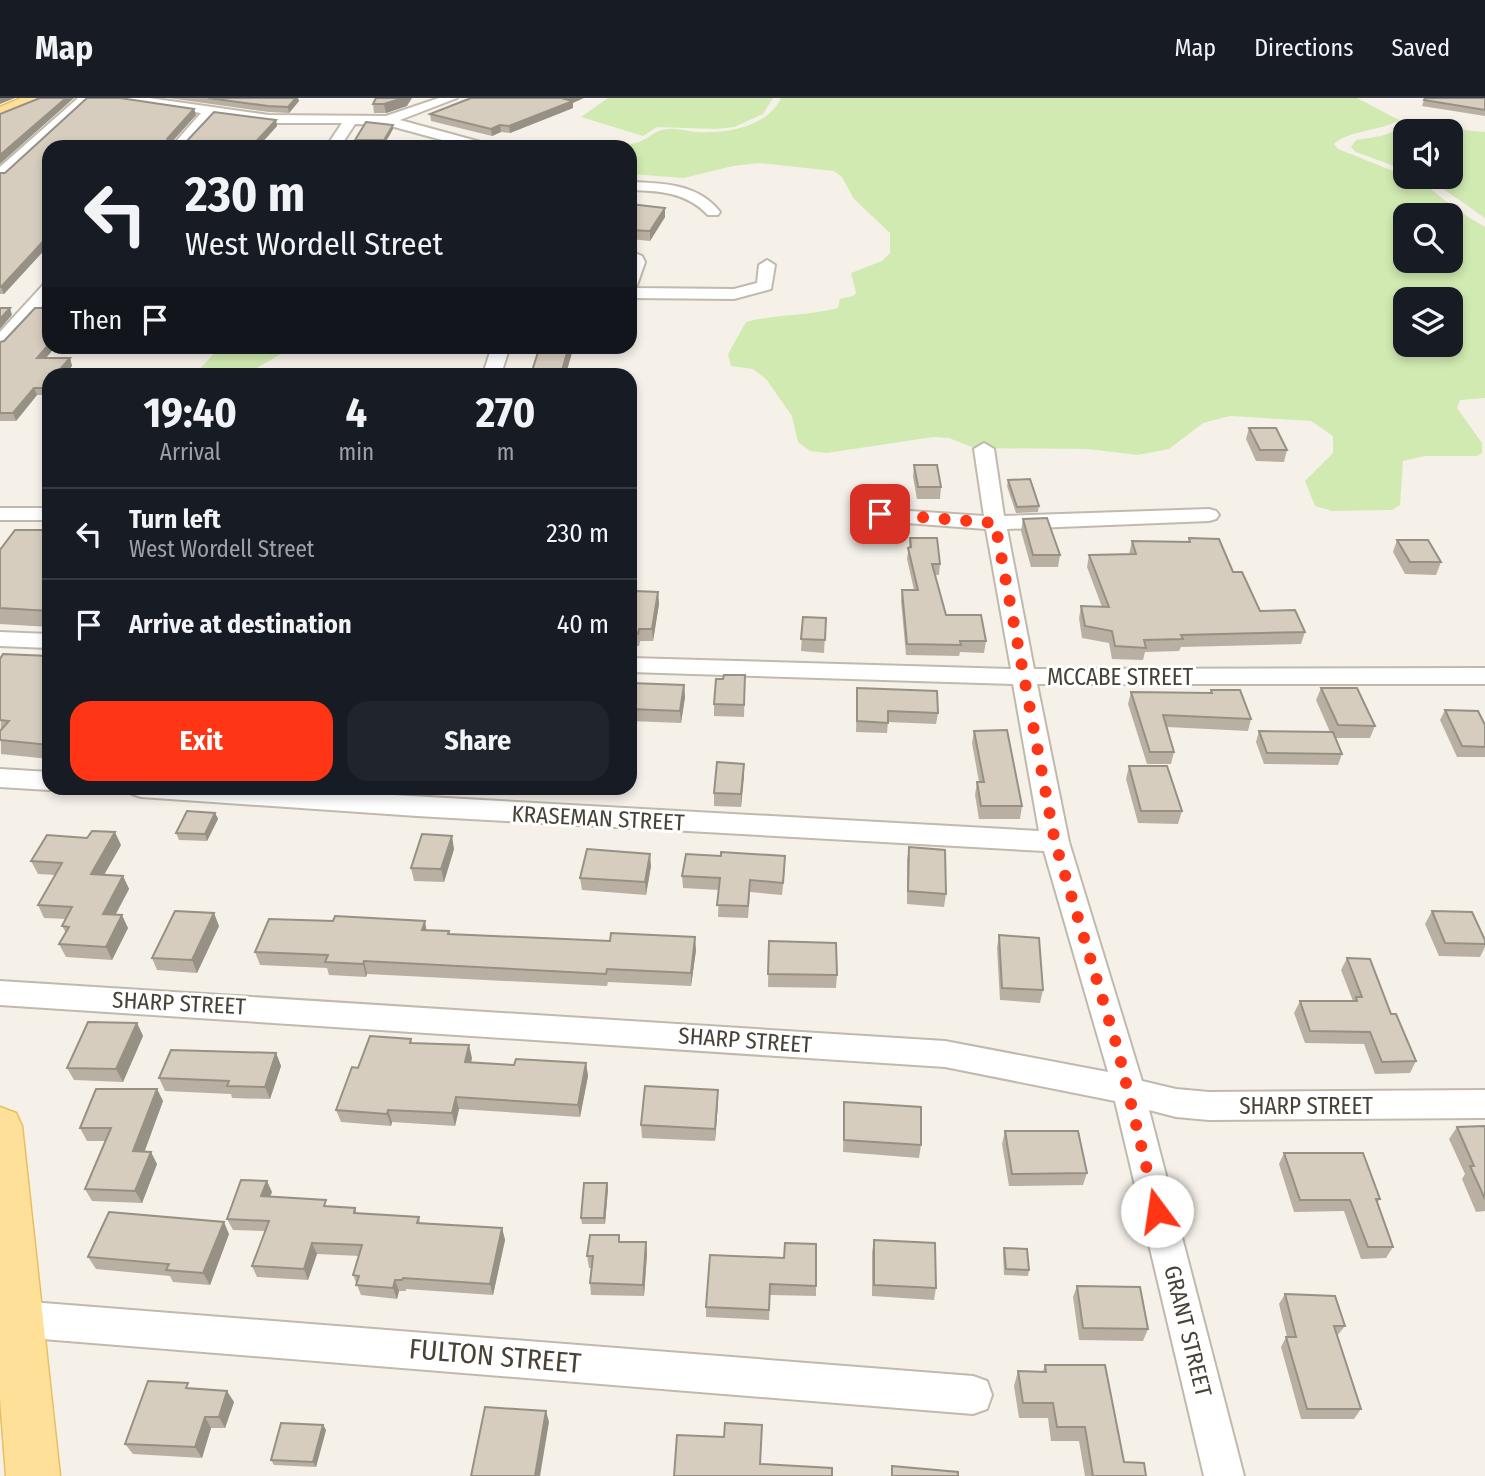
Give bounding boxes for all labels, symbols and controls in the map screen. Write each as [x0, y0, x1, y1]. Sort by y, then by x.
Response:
text: Map [35, 28, 93, 68]
text: Map [1175, 34, 1216, 62]
text: Directions [1254, 34, 1353, 62]
text: Saved [1391, 34, 1450, 62]
map controls [1393, 119, 1463, 357]
button: sound [1393, 119, 1463, 189]
text: 230 m [185, 165, 305, 224]
icon: left [70, 168, 161, 259]
button: search [1393, 203, 1463, 273]
text: West Wordell Street [185, 225, 443, 263]
button: layers [1393, 287, 1463, 357]
icon: arrive [136, 301, 174, 339]
text: Then [70, 305, 122, 336]
text: 19:40 [144, 388, 237, 438]
text: 4 [346, 388, 367, 438]
text: 270 [476, 388, 535, 438]
text: Arrival [160, 438, 221, 466]
text: min [339, 438, 374, 466]
text: m [497, 438, 514, 466]
pin [850, 484, 910, 544]
icon: arrive [861, 495, 899, 533]
text: Turn left [129, 504, 221, 535]
icon: left [70, 515, 108, 553]
text: 230 m [546, 518, 609, 549]
text: West Wordell Street [129, 535, 314, 563]
icon: arrive [70, 606, 108, 644]
text: Arrive at destination [129, 609, 352, 640]
text: 40 m [557, 609, 609, 640]
street label: MCCABE STREET [1047, 663, 1193, 691]
button: Exit [70, 701, 333, 781]
button: Share [347, 701, 609, 781]
street label: KRASEMAN STREET [511, 799, 686, 837]
street label: SHARP STREET [111, 986, 247, 1020]
street label: SHARP STREET [677, 1021, 813, 1059]
street label: SHARP STREET [1239, 1092, 1373, 1120]
position arrow [1120, 1174, 1194, 1248]
street label: GRANT STREET [1158, 1263, 1218, 1400]
street label: FULTON STREET [408, 1332, 582, 1380]

